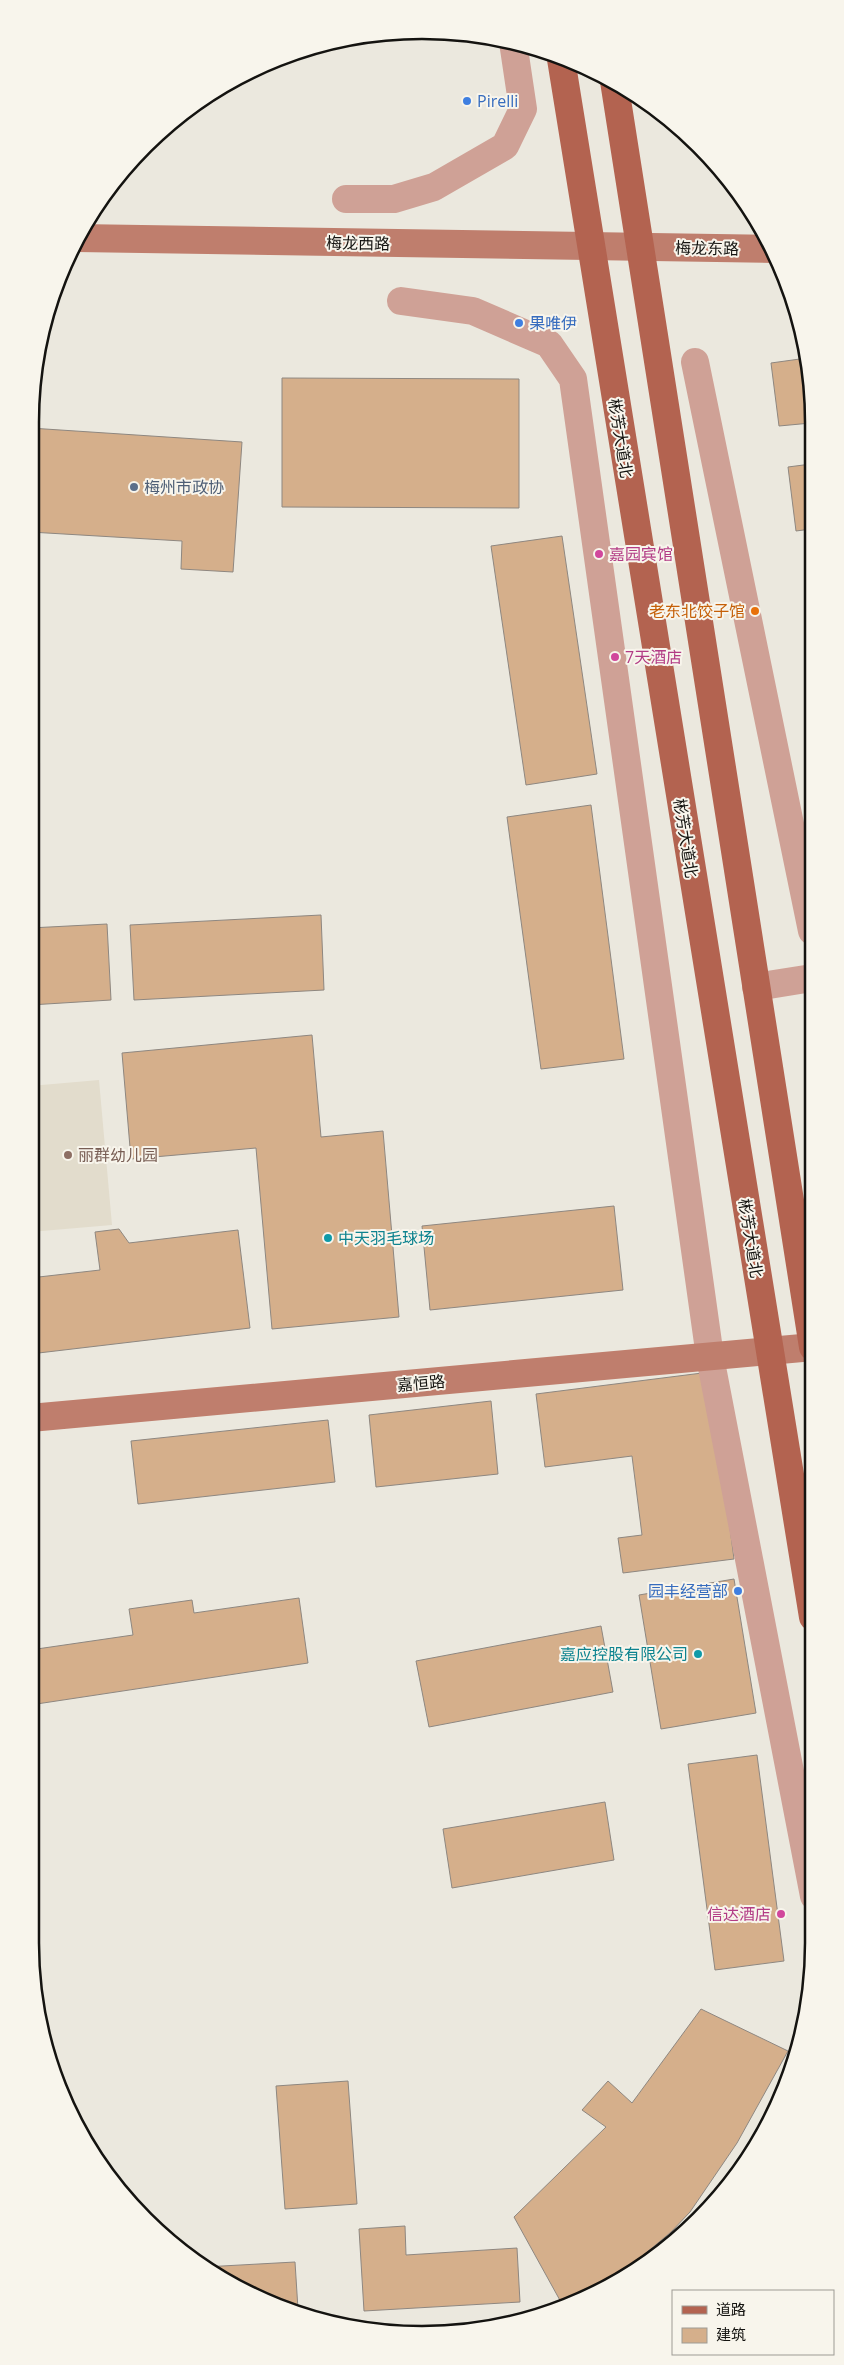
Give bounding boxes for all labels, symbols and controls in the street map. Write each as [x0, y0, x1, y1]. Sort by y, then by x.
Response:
place label: Pirelli [477, 90, 518, 112]
marker: Pirelli [461, 95, 473, 107]
street label: 梅龙西路 [326, 231, 390, 255]
street label: 梅龙东路 [675, 236, 739, 260]
place label: 果唯伊 [529, 312, 577, 334]
marker: 果唯伊 [513, 317, 525, 329]
street label: 彬芳大道北 [604, 397, 638, 479]
place label: 梅州市政协 [144, 476, 224, 498]
marker: 梅州市政协 [128, 481, 140, 493]
place label: 嘉园宾馆 [609, 543, 673, 565]
marker: 嘉园宾馆 [593, 548, 605, 560]
place label: 老东北饺子馆 [649, 600, 745, 622]
marker: 老东北饺子馆 [749, 605, 761, 617]
place label: 7天酒店 [625, 646, 682, 668]
marker: 7天酒店 [609, 651, 621, 663]
street label: 彬芳大道北 [669, 797, 703, 879]
place label: 丽群幼儿园 [78, 1144, 158, 1166]
marker: 丽群幼儿园 [62, 1149, 74, 1161]
street label: 彬芳大道北 [734, 1197, 768, 1279]
place label: 中天羽毛球场 [338, 1227, 434, 1249]
marker: 中天羽毛球场 [322, 1232, 334, 1244]
street label: 嘉恒路 [396, 1370, 446, 1396]
place label: 园丰经营部 [648, 1580, 728, 1602]
marker: 园丰经营部 [732, 1585, 744, 1597]
place label: 嘉应控股有限公司 [560, 1643, 688, 1665]
marker: 嘉应控股有限公司 [692, 1648, 704, 1660]
place label: 信达酒店 [707, 1903, 771, 1925]
marker: 信达酒店 [775, 1908, 787, 1920]
legend [672, 2290, 834, 2355]
text: 道路 [716, 2299, 746, 2319]
text: 建筑 [716, 2324, 746, 2344]

